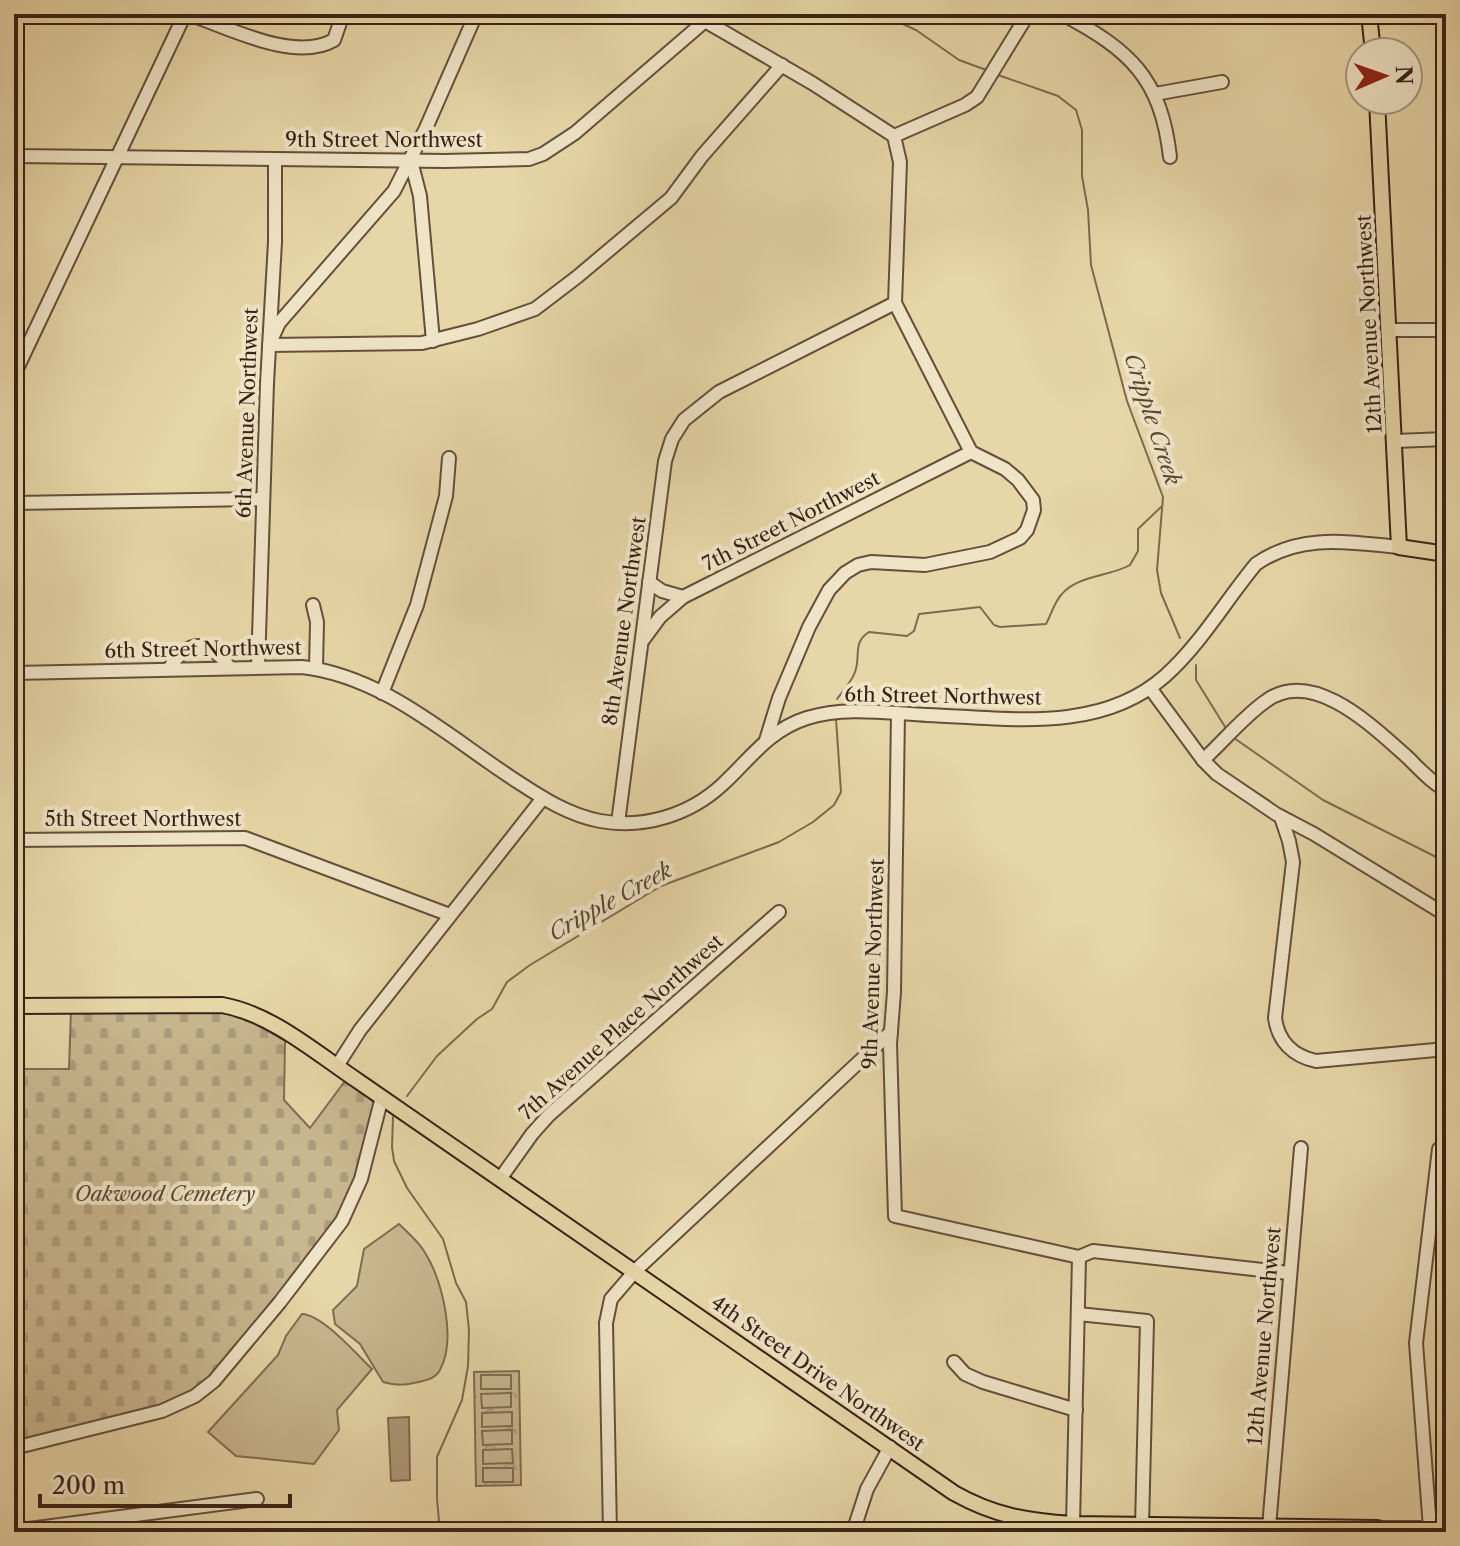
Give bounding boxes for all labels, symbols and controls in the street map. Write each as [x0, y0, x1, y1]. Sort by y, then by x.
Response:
north arrow [1344, 36, 1424, 116]
text: N [1390, 65, 1417, 85]
street label: 9th Street Northwest [285, 128, 483, 152]
street label: 12th Avenue Northwest [1351, 214, 1387, 434]
street label: 6th Avenue Northwest [231, 307, 263, 519]
water label: Cripple Creek [1119, 350, 1187, 489]
street label: 7th Street Northwest [698, 466, 884, 576]
street label: 8th Avenue Northwest [597, 515, 651, 727]
street label: 6th Street Northwest [104, 635, 302, 663]
street label: 6th Street Northwest [844, 682, 1042, 710]
street label: 5th Street Northwest [45, 807, 241, 831]
water label: Cripple Creek [544, 856, 677, 946]
street label: 9th Avenue Northwest [857, 858, 889, 1070]
street label: 7th Avenue Place Northwest [514, 929, 728, 1125]
park label: Oakwood Cemetery [75, 1182, 255, 1206]
street label: 12th Avenue Northwest [1242, 1226, 1286, 1446]
street label: 4th Street Drive Northwest [707, 1290, 929, 1456]
scale bar [40, 1458, 290, 1508]
text: 200 m [52, 1471, 125, 1500]

